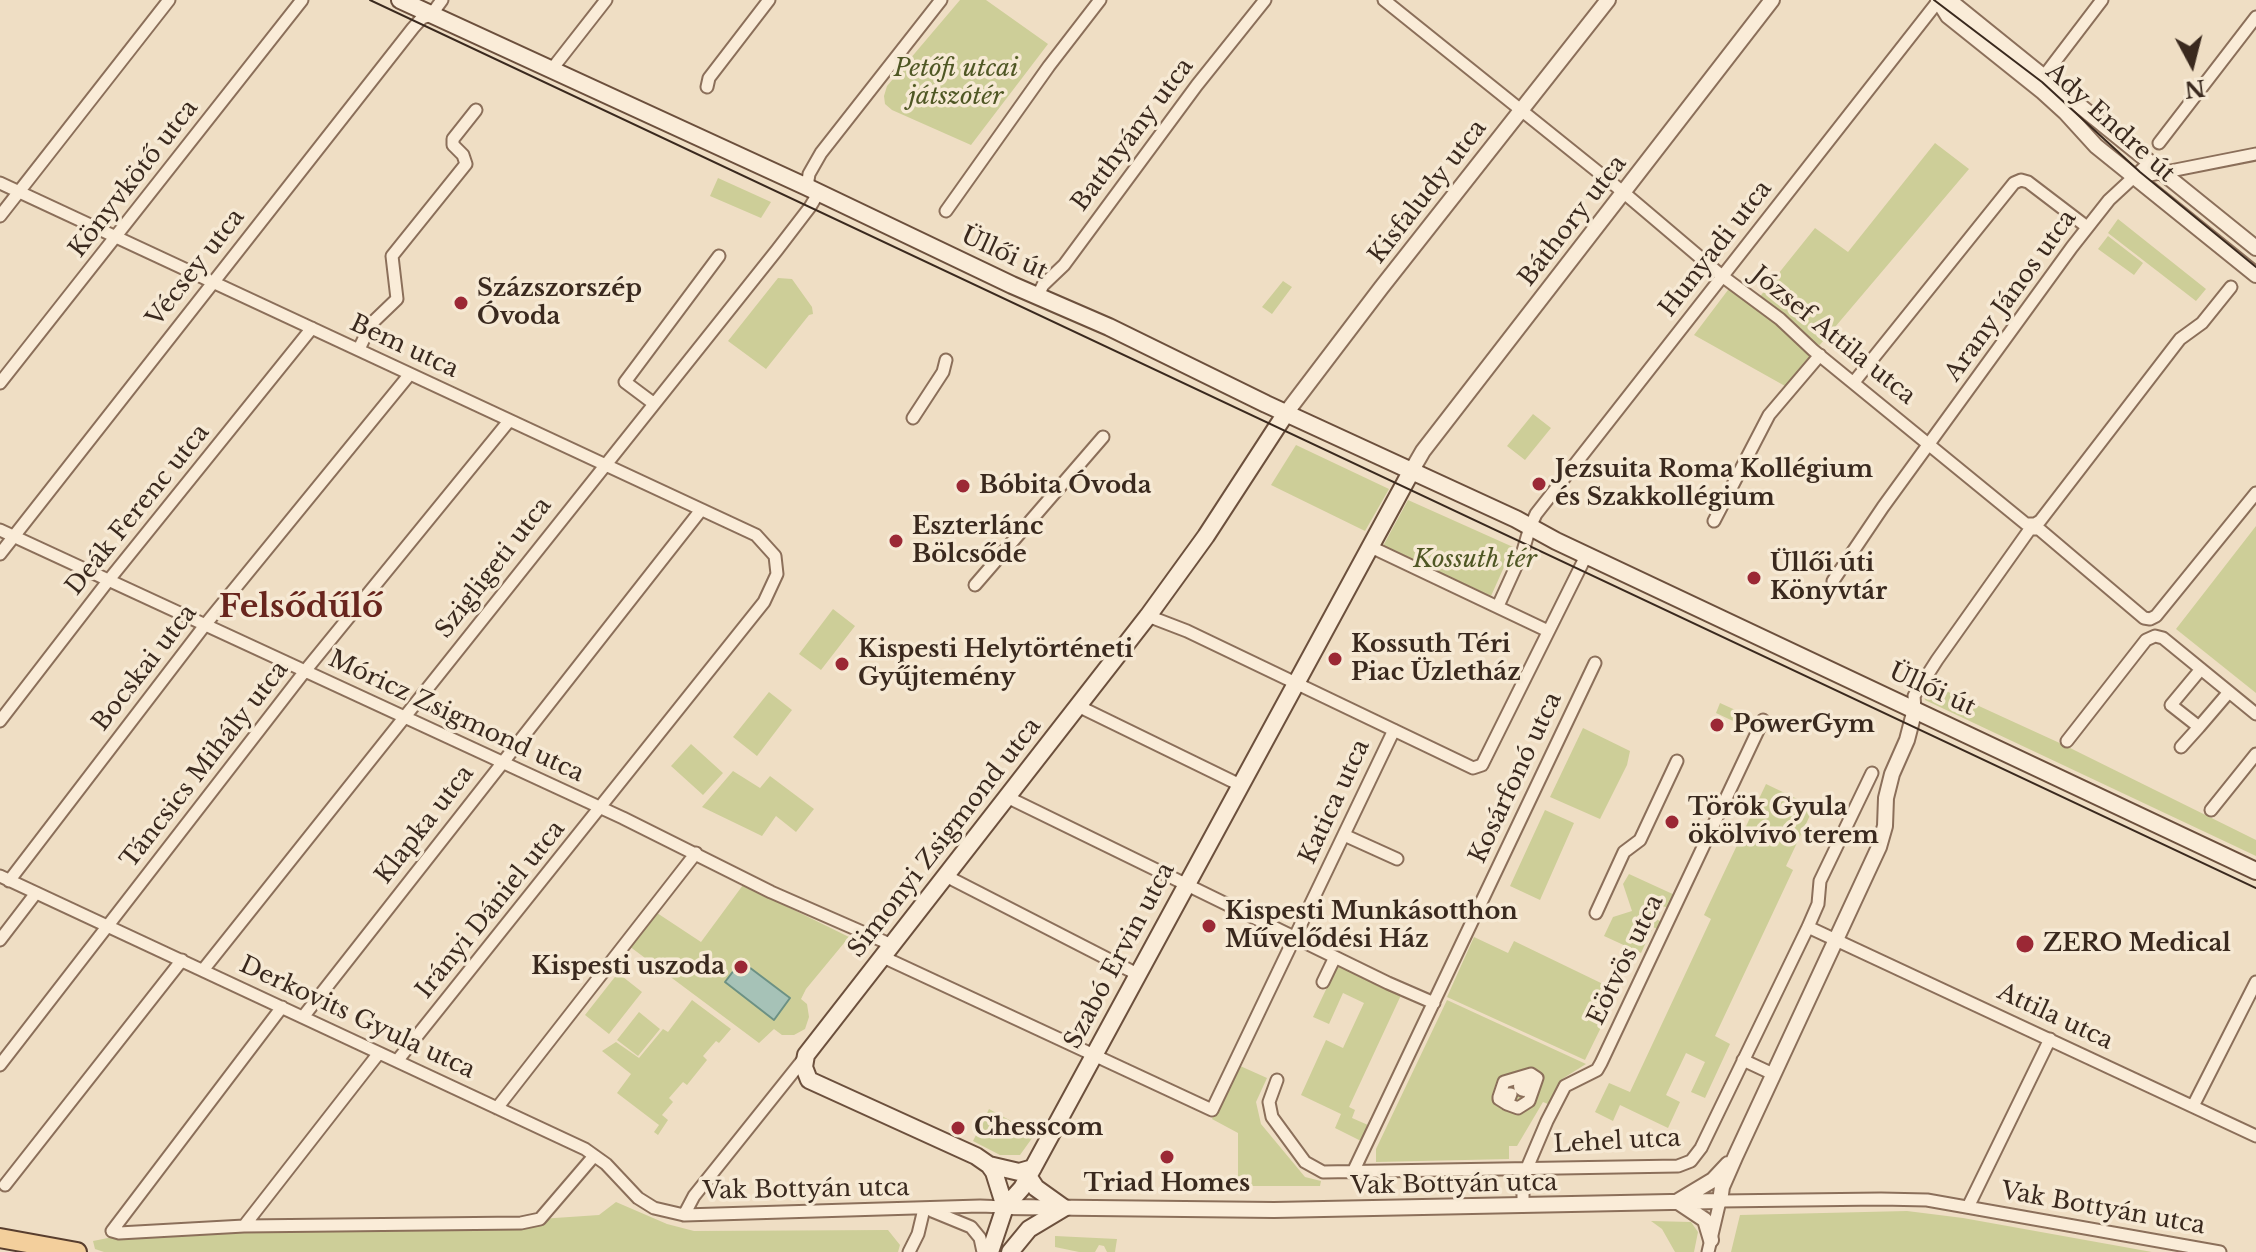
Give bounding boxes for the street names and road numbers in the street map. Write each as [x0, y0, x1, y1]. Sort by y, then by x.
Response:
street label: Batthyány utca [1066, 53, 1200, 217]
street label: Ady Endre út [2040, 58, 2180, 188]
street label: Könyvkötő utca [64, 94, 204, 264]
street label: Kisfaludy utca [1363, 114, 1493, 270]
street label: Báthory utca [1513, 150, 1633, 292]
street label: Hunyadi utca [1654, 175, 1778, 323]
street label: Vécsey utca [141, 203, 251, 333]
street label: Arany János utca [1939, 205, 2083, 387]
street label: Üllői út [956, 221, 1052, 287]
street label: József Attila utca [1745, 261, 1921, 411]
street label: Bem utca [345, 309, 463, 385]
street label: Deák Ferenc utca [60, 419, 216, 601]
street label: Szigligeti utca [430, 492, 558, 644]
street label: Bocskai utca [87, 599, 203, 737]
street label: Móricz Zsigmond utca [324, 645, 588, 789]
street label: Táncsics Mihály utca [115, 656, 295, 874]
street label: Üllői út [1884, 657, 1980, 723]
street label: Kosárfonó utca [1464, 688, 1568, 868]
street label: Simonyi Zsigmond utca [843, 713, 1047, 963]
street label: Katica utca [1294, 735, 1376, 869]
street label: Klapka utca [370, 760, 480, 890]
street label: Irányi Dániel utca [411, 815, 571, 1005]
street label: Szabó Ervin utca [1059, 858, 1181, 1054]
street label: Eötvös utca [1582, 890, 1670, 1030]
street label: Derkovits Gyula utca [235, 951, 479, 1085]
street label: Attila utca [1993, 978, 2117, 1056]
street label: Lehel utca [1553, 1124, 1681, 1160]
street label: Vak Bottyán utca [1350, 1169, 1558, 1201]
street label: Vak Bottyán utca [702, 1174, 910, 1206]
street label: Vak Bottyán utca [1999, 1177, 2207, 1241]

